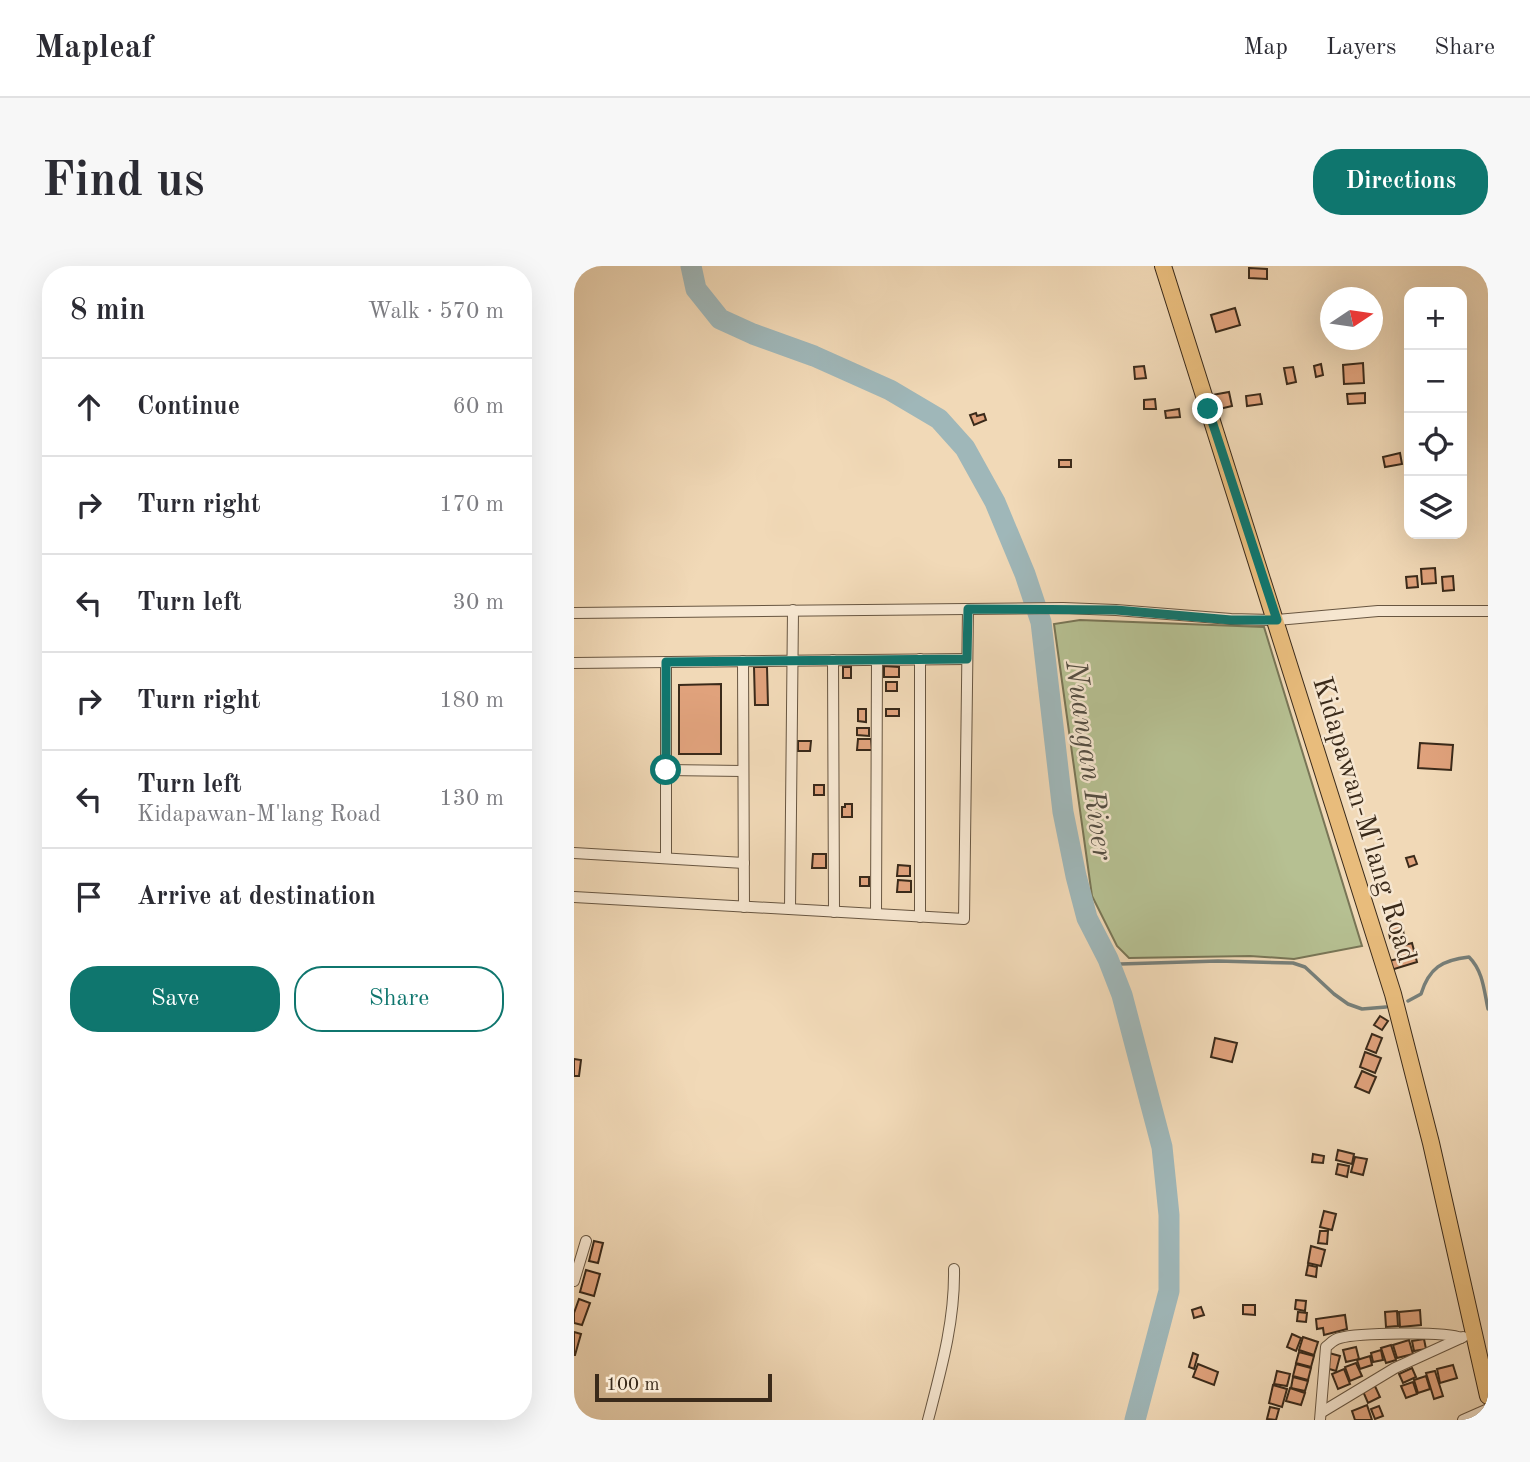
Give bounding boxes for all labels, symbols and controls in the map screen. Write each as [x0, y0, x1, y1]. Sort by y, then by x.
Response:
text: Mapleaf [35, 32, 153, 65]
text: Map [1244, 36, 1288, 60]
text: Layers [1326, 36, 1396, 60]
text: Share [1434, 36, 1495, 60]
button: Directions [1313, 149, 1488, 215]
text: Find us [42, 158, 205, 207]
north arrow [1320, 287, 1383, 350]
map controls [1404, 287, 1467, 539]
button: + [1404, 287, 1467, 350]
text: 8 min [70, 296, 145, 326]
text: Walk · 570 m [368, 300, 504, 323]
button: − [1404, 350, 1467, 413]
icon: ahead [70, 388, 108, 426]
route end [1192, 393, 1223, 424]
text: Continue [137, 394, 240, 420]
text: 60 m [453, 395, 504, 418]
button: locate [1404, 413, 1467, 476]
button: layers [1404, 476, 1467, 539]
icon: right [70, 486, 108, 524]
text: Turn right [137, 492, 260, 518]
text: 170 m [439, 493, 504, 516]
icon: left [70, 584, 108, 622]
text: Turn left [137, 590, 242, 616]
text: 30 m [453, 591, 504, 614]
water label: Nuangan River [1059, 658, 1117, 863]
street label: Kidapawan-M'lang Road [1306, 674, 1420, 966]
icon: right [70, 682, 108, 720]
text: Turn right [137, 688, 260, 714]
text: 180 m [439, 689, 504, 712]
route start [650, 754, 681, 785]
text: Turn left [137, 772, 242, 798]
icon: left [70, 780, 108, 818]
text: 130 m [439, 787, 504, 810]
text: Kidapawan-M'lang Road [137, 803, 381, 826]
icon: arrive [70, 878, 108, 916]
text: Arrive at destination [137, 884, 376, 910]
button: Save [70, 966, 280, 1032]
button: Share [294, 966, 504, 1032]
scale bar [595, 1371, 772, 1403]
text: 100 m [606, 1376, 659, 1395]

